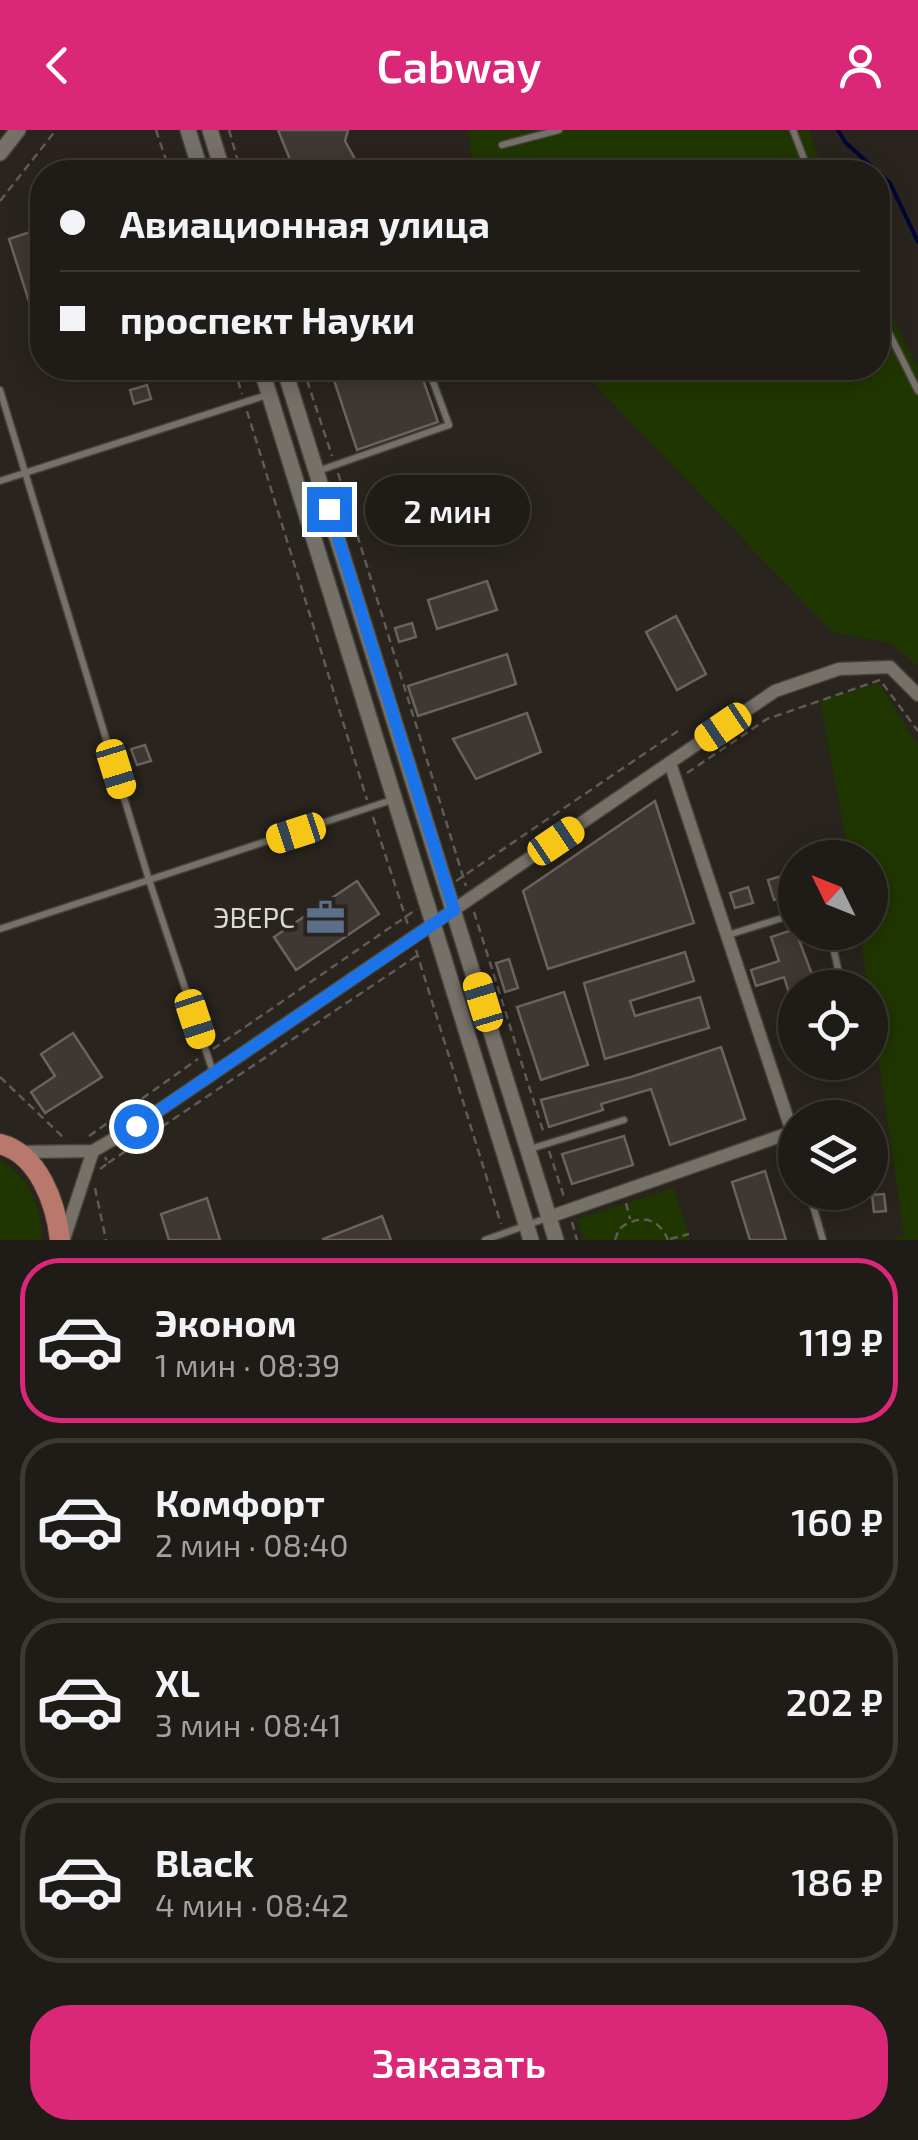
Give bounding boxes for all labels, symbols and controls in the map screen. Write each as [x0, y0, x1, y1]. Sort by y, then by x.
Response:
icon: back [30, 38, 85, 93]
text: Cabway [377, 38, 541, 92]
icon: person [833, 38, 888, 93]
text: Авиационная улица [120, 200, 490, 246]
text: проспект Науки [120, 296, 415, 342]
callout: 2 мин [364, 474, 529, 544]
route end [307, 487, 352, 532]
text: 2 мин [403, 491, 492, 529]
car [690, 698, 756, 756]
car [93, 736, 139, 802]
car [263, 809, 329, 857]
car [523, 812, 589, 870]
north arrow [778, 840, 888, 950]
map controls [778, 840, 888, 1210]
office icon: ЭВЕРС [304, 896, 346, 938]
place label: ЭВЕРС [213, 900, 295, 934]
car [460, 969, 506, 1035]
button: locate [778, 970, 888, 1080]
car [171, 986, 219, 1052]
button: layers [778, 1100, 888, 1210]
route start [114, 1104, 159, 1149]
icon: car [35, 1296, 125, 1386]
text: Эконом [155, 1299, 297, 1345]
text: 119 ₽ [799, 1318, 883, 1364]
text: 1 мин · 08:39 [155, 1345, 340, 1383]
icon: car [35, 1476, 125, 1566]
text: Комфорт [155, 1479, 325, 1525]
text: 160 ₽ [791, 1498, 883, 1544]
text: 2 мин · 08:40 [155, 1525, 349, 1563]
icon: car [35, 1656, 125, 1746]
text: XL [155, 1659, 200, 1705]
text: 202 ₽ [786, 1678, 883, 1724]
text: 3 мин · 08:41 [155, 1705, 342, 1743]
icon: car [35, 1836, 125, 1926]
text: Black [155, 1839, 254, 1885]
text: 186 ₽ [791, 1858, 883, 1904]
text: 4 мин · 08:42 [155, 1885, 349, 1923]
button: Заказать [30, 2005, 888, 2120]

